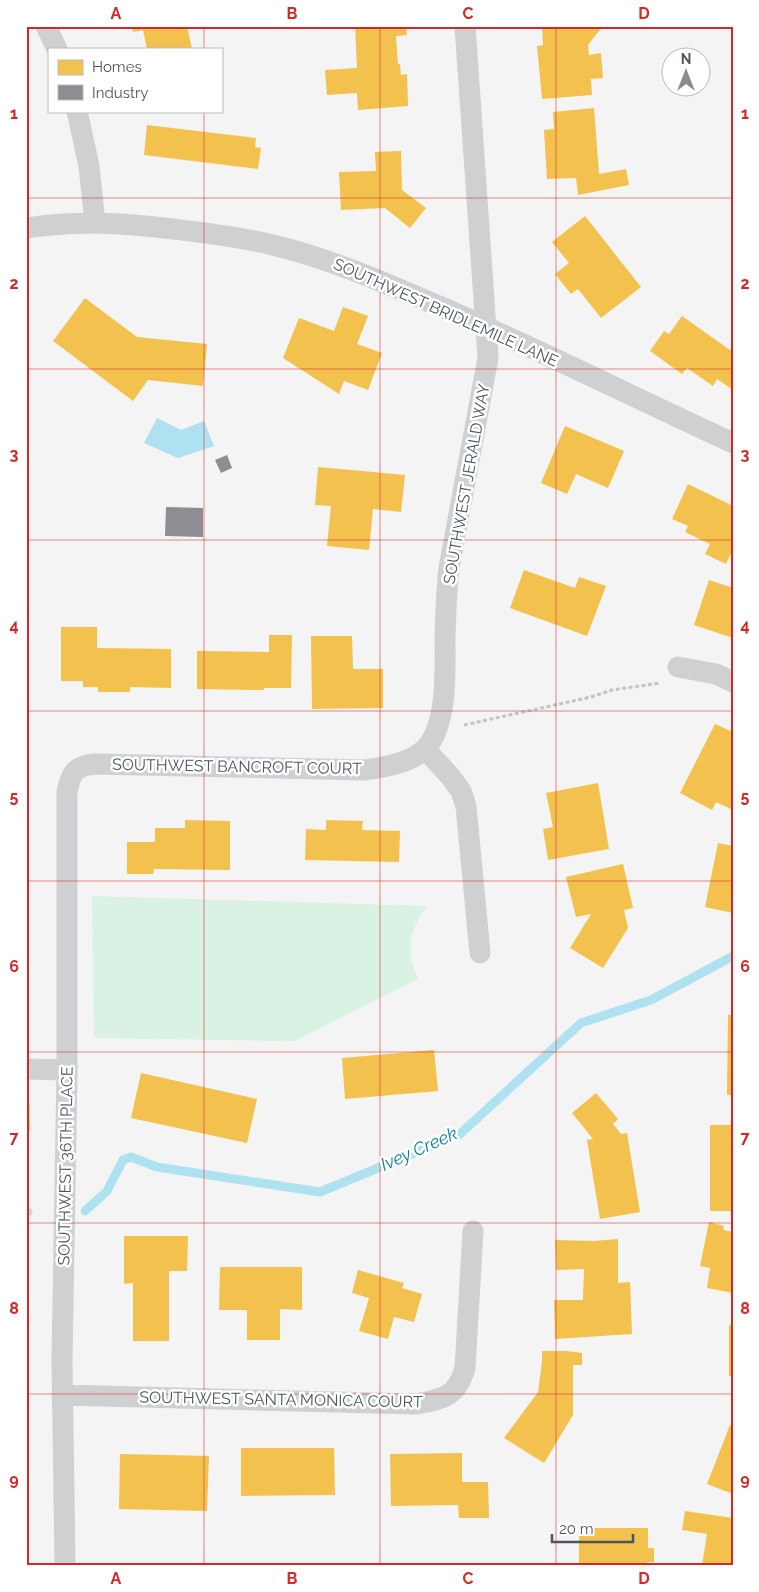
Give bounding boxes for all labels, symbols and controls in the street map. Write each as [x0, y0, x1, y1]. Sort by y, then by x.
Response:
text: A [111, 4, 122, 23]
text: B [287, 4, 298, 23]
text: C [463, 4, 474, 23]
text: D [638, 4, 650, 23]
legend [48, 48, 222, 112]
north arrow [662, 48, 712, 98]
text: N [681, 51, 691, 67]
text: Homes [92, 58, 142, 76]
text: Industry [92, 84, 148, 102]
text: 1 [10, 104, 18, 123]
text: 1 [741, 104, 749, 123]
street label: SOUTHWEST BRIDLEMILE LANE [331, 254, 561, 371]
text: 2 [9, 274, 19, 293]
text: 2 [740, 274, 750, 293]
street label: SOUTHWEST JERALD WAY [440, 382, 494, 586]
text: 3 [10, 445, 19, 464]
text: 3 [741, 445, 750, 464]
text: 4 [9, 616, 19, 635]
text: 4 [740, 616, 750, 635]
street label: SOUTHWEST BANCROFT COURT [112, 755, 362, 778]
text: 5 [10, 787, 19, 806]
text: 5 [741, 787, 750, 806]
text: 6 [9, 957, 19, 976]
text: 6 [740, 957, 750, 976]
street label: SOUTHWEST 36TH PLACE [54, 1066, 77, 1266]
water label: Ivey Creek [377, 1122, 461, 1175]
text: 7 [10, 1128, 19, 1147]
text: 7 [741, 1128, 750, 1147]
text: 8 [9, 1299, 19, 1318]
text: 8 [740, 1299, 750, 1318]
street label: SOUTHWEST SANTA MONICA COURT [139, 1388, 423, 1411]
text: 9 [9, 1470, 19, 1489]
text: 9 [740, 1470, 750, 1489]
scale bar [552, 1512, 633, 1544]
text: 20 m [559, 1520, 594, 1538]
text: A [111, 1569, 122, 1588]
text: B [287, 1569, 298, 1588]
text: C [463, 1569, 474, 1588]
text: D [638, 1569, 650, 1588]

